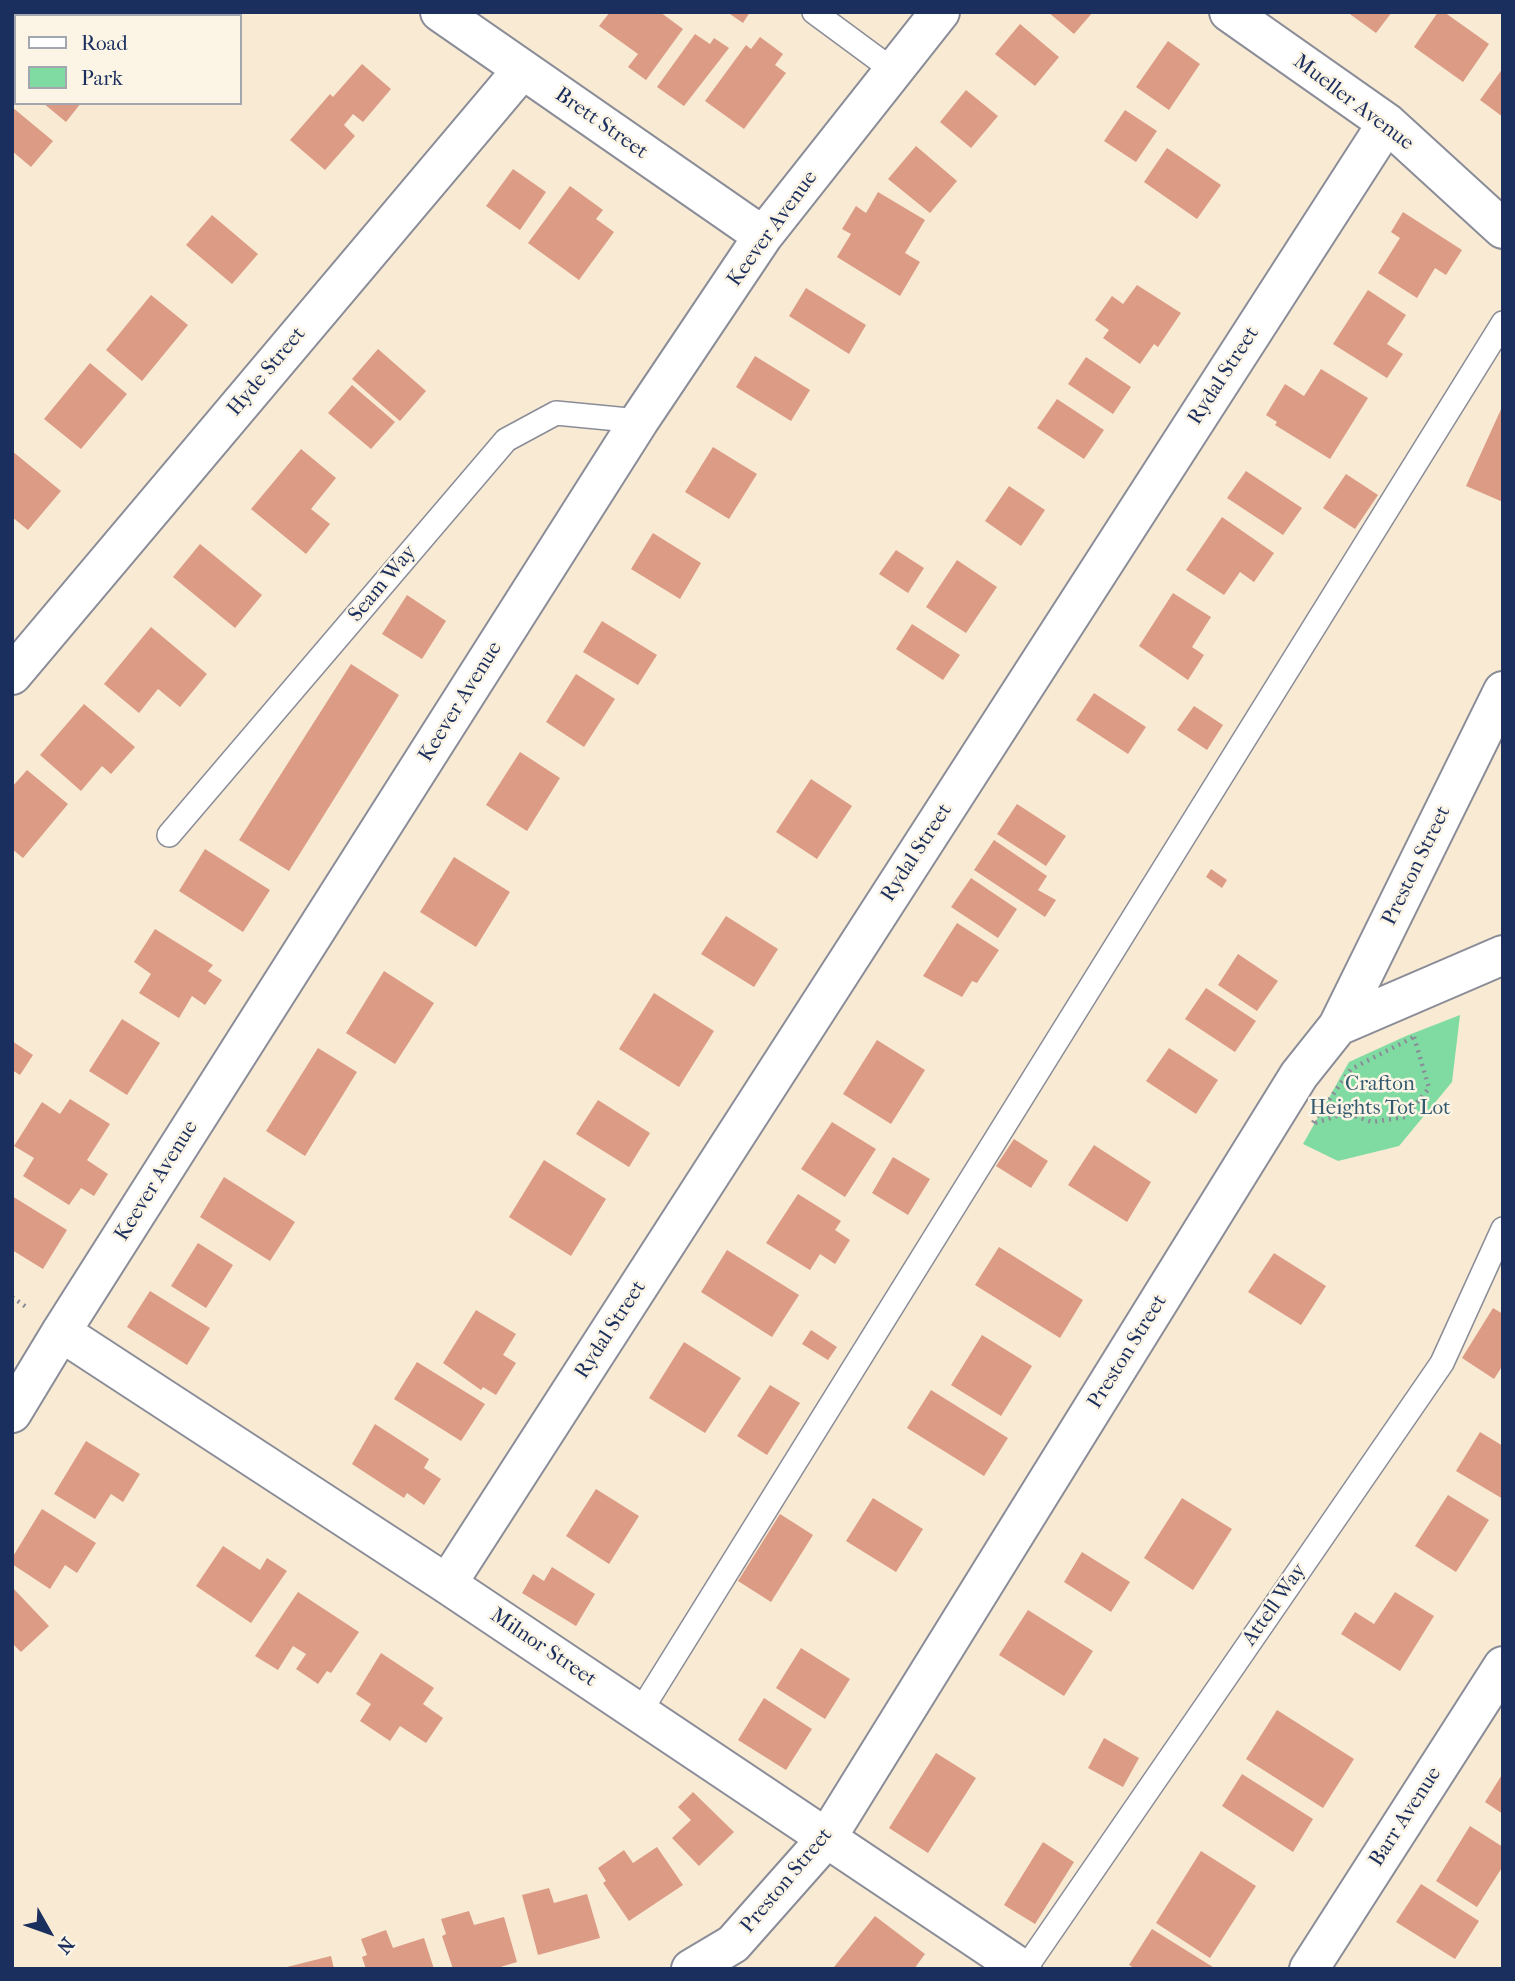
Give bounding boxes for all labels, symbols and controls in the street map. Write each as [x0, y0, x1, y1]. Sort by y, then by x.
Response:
legend [14, 14, 242, 105]
text: Road [81, 31, 128, 55]
street label: Mueller Avenue [1288, 50, 1418, 156]
text: Park [81, 66, 123, 90]
street label: Brett Street [550, 83, 652, 165]
street label: Keever Avenue [722, 166, 824, 292]
street label: Hyde Street [223, 322, 311, 422]
street label: Rydal Street [1183, 322, 1265, 430]
street label: Seam Way [344, 540, 422, 628]
street label: Keever Avenue [414, 637, 508, 767]
street label: Rydal Street [876, 799, 958, 907]
street label: Preston Street [1377, 802, 1457, 930]
park label: Crafton Heights Tot Lot [1309, 1072, 1451, 1122]
street label: Keever Avenue [110, 1116, 204, 1246]
street label: Rydal Street [570, 1276, 652, 1384]
street label: Preston Street [1083, 1290, 1173, 1414]
street label: Attell Way [1238, 1559, 1312, 1651]
street label: Milnor Street [485, 1603, 601, 1693]
street label: Barr Avenue [1365, 1763, 1447, 1871]
street label: Preston Street [736, 1823, 838, 1939]
north arrow [14, 1897, 84, 1967]
text: N [52, 1933, 78, 1958]

